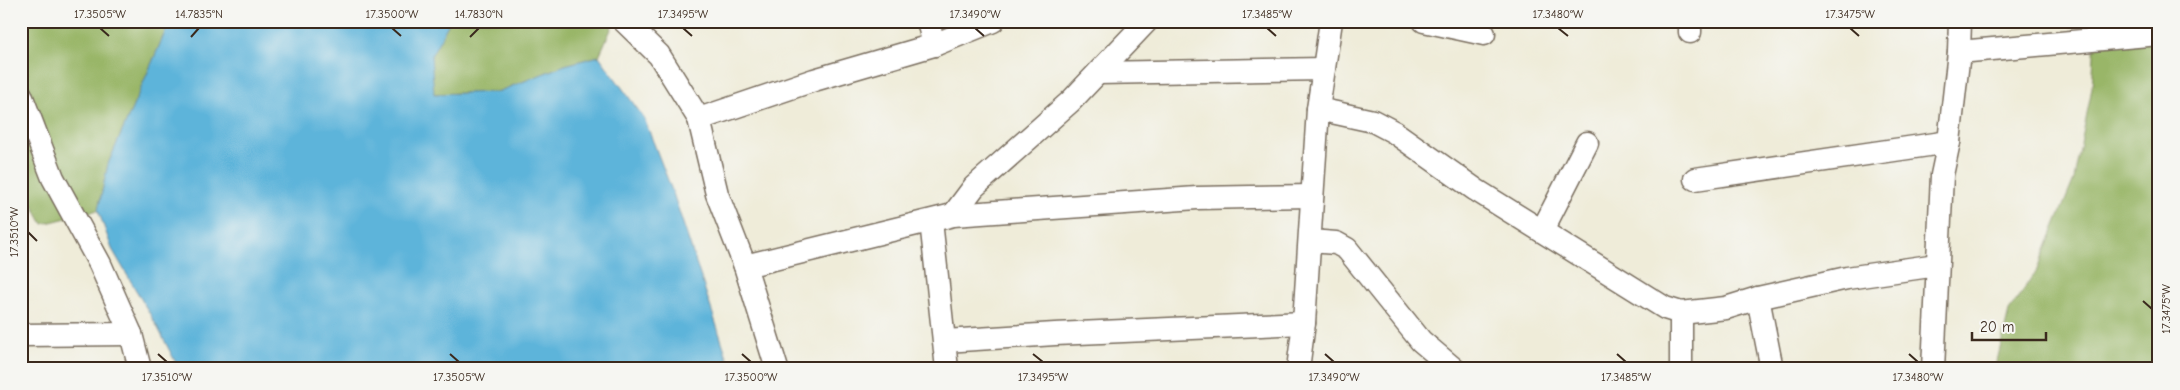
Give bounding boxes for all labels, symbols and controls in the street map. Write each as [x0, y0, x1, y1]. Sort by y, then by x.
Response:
text: 17.3505°W [74, 7, 127, 21]
text: 14.7835°N [175, 7, 223, 21]
text: 17.3500°W [366, 7, 419, 21]
text: 14.7830°N [455, 7, 503, 21]
text: 17.3495°W [658, 7, 709, 21]
text: 17.3490°W [949, 7, 1001, 21]
text: 17.3485°W [1242, 7, 1293, 21]
text: 17.3480°W [1532, 7, 1584, 21]
text: 17.3475°W [1825, 7, 1875, 21]
text: 17.3510°W [7, 206, 21, 257]
text: 17.3475°W [2159, 284, 2173, 334]
scale bar [1972, 310, 2046, 342]
text: 20 m [1980, 318, 2014, 336]
text: 17.3510°W [142, 370, 193, 384]
text: 17.3505°W [433, 370, 486, 384]
text: 17.3500°W [725, 370, 778, 384]
text: 17.3495°W [1018, 370, 1069, 384]
text: 17.3490°W [1308, 370, 1360, 384]
text: 17.3485°W [1601, 370, 1652, 384]
text: 17.3480°W [1892, 370, 1944, 384]

